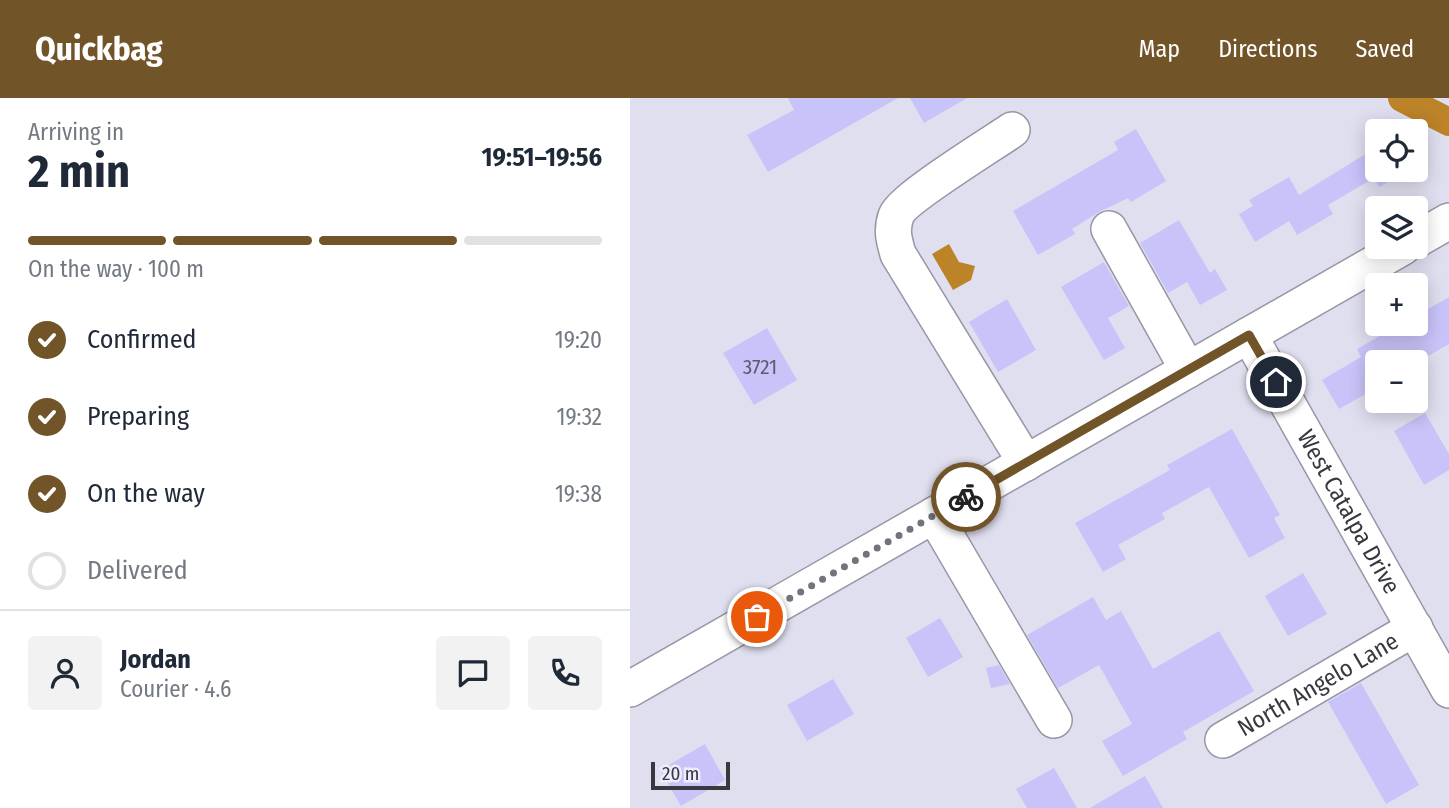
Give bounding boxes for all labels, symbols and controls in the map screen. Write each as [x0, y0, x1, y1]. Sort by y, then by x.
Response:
text: Quickbag [35, 29, 163, 69]
text: Map [1139, 35, 1180, 63]
text: Directions [1218, 35, 1317, 63]
text: Saved [1355, 35, 1414, 63]
text: Arriving in [28, 118, 124, 146]
map controls [1365, 119, 1428, 413]
button: locate [1365, 119, 1428, 182]
text: 19:51–19:56 [482, 142, 602, 173]
text: 2 min [28, 144, 130, 199]
button: layers [1365, 196, 1428, 259]
text: On the way · 100 m [28, 255, 204, 283]
button: + [1365, 273, 1428, 336]
icon: check [28, 321, 66, 359]
text: Confirmed [87, 324, 197, 355]
text: 19:20 [555, 326, 602, 354]
button: − [1365, 350, 1428, 413]
pin [1246, 352, 1306, 412]
house number: 3721 [743, 354, 777, 380]
icon: home [1257, 363, 1295, 401]
icon: check [28, 398, 66, 436]
text: Preparing [87, 401, 189, 432]
text: 19:32 [556, 403, 602, 431]
street label: West Catalpa Drive [1291, 425, 1406, 599]
courier [931, 462, 1001, 532]
icon: check [28, 475, 66, 513]
text: On the way [87, 478, 205, 509]
icon: bike [947, 478, 985, 516]
text: 19:38 [555, 480, 602, 508]
text: Delivered [87, 555, 188, 586]
pin [727, 587, 787, 647]
icon: bag [738, 598, 776, 636]
street label: North Angelo Lane [1233, 627, 1403, 742]
button: person [28, 636, 102, 710]
button: chat [436, 636, 510, 710]
button: phone [528, 636, 602, 710]
text: Jordan [120, 644, 191, 675]
text: Courier · 4.6 [120, 675, 231, 703]
scale bar [651, 759, 730, 791]
text: 20 m [662, 762, 699, 785]

